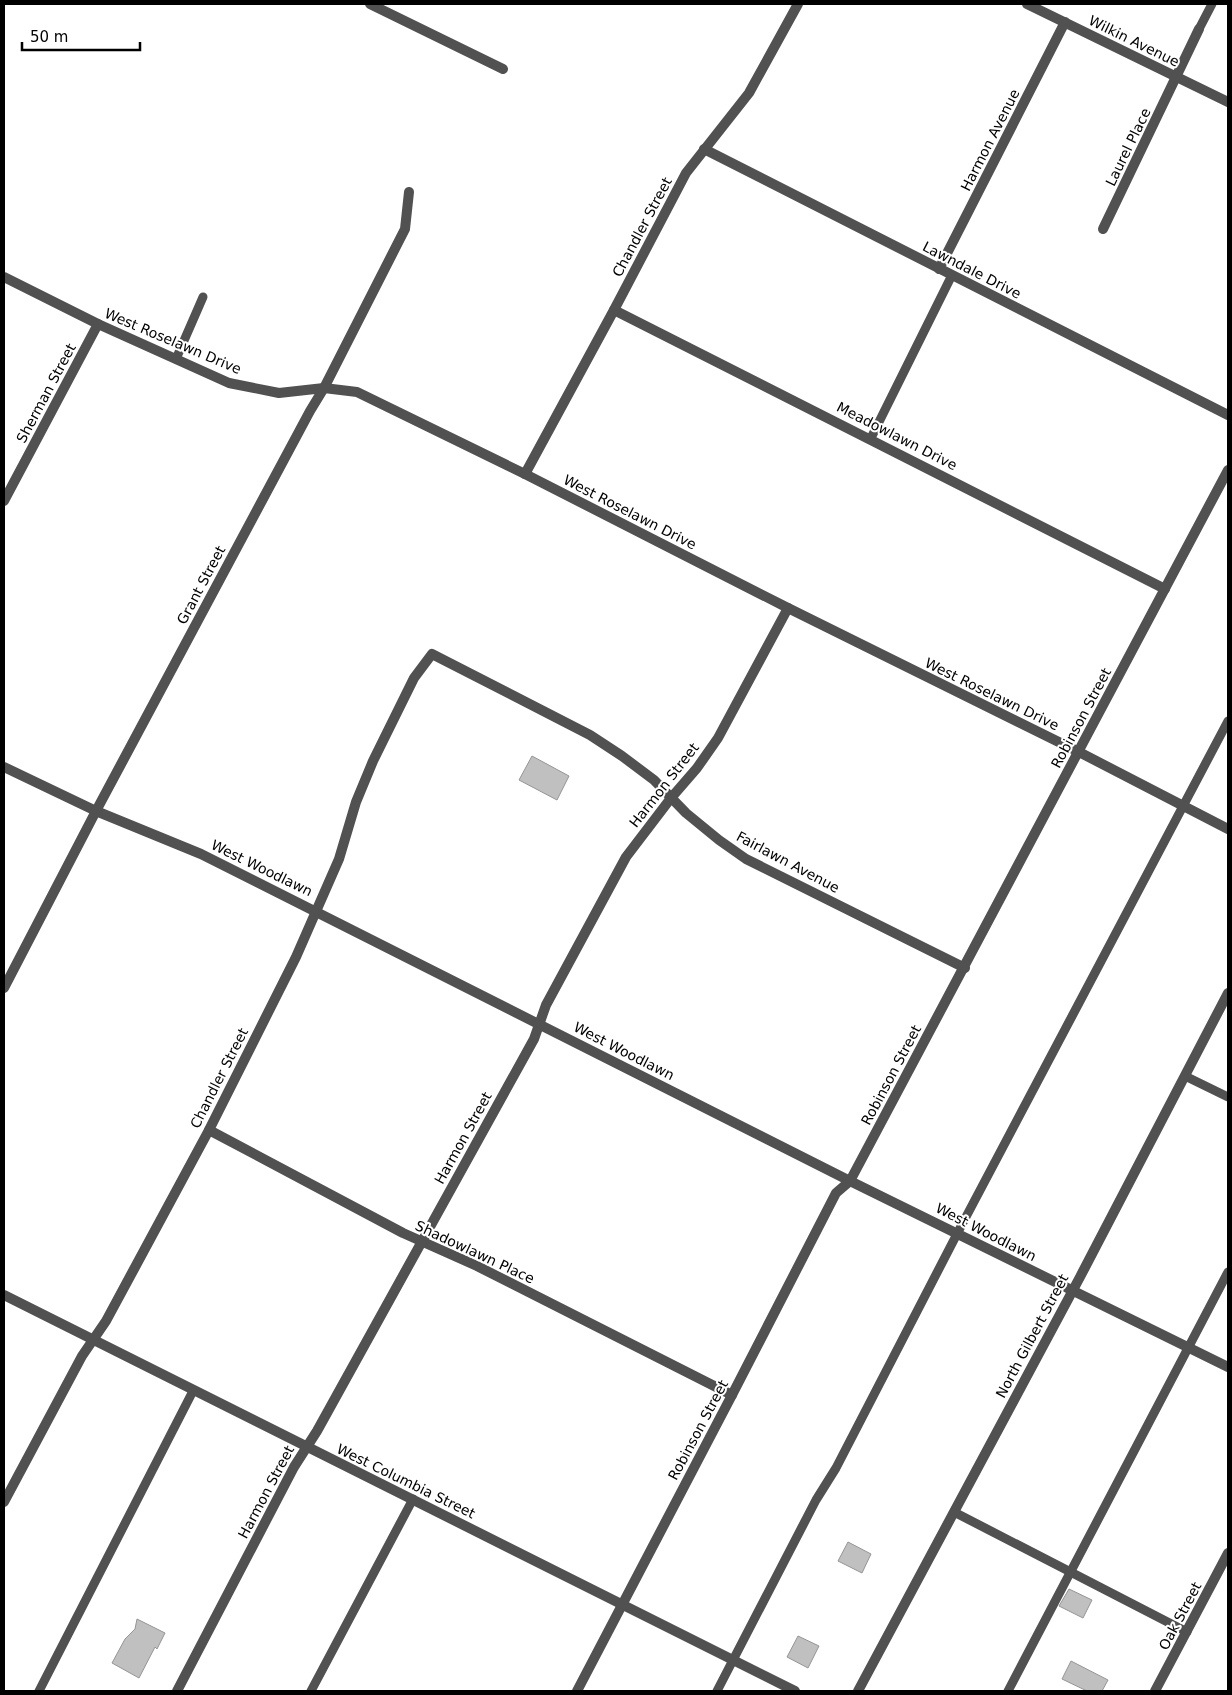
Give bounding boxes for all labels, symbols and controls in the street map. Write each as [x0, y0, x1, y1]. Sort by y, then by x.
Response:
street label: Wilkin Avenue [1086, 12, 1182, 70]
scale bar [22, 20, 140, 52]
text: 50 m [30, 28, 68, 46]
street label: Harmon Avenue [957, 86, 1023, 194]
street label: Laurel Place [1102, 105, 1154, 189]
street label: Chandler Street [609, 174, 675, 279]
street label: Lawndale Drive [920, 238, 1024, 302]
street label: West Roselawn Drive [102, 305, 244, 377]
street label: Sherman Street [13, 340, 79, 445]
street label: Meadowlawn Drive [834, 399, 960, 473]
street label: West Roselawn Drive [561, 472, 699, 552]
street label: Grant Street [174, 543, 229, 627]
street label: West Roselawn Drive [922, 655, 1062, 733]
street label: Robinson Street [1048, 665, 1114, 771]
street label: Harmon Street [626, 739, 702, 830]
street label: Fairlawn Avenue [734, 828, 842, 896]
street label: West Woodlawn [209, 837, 315, 899]
street label: West Woodlawn [571, 1019, 677, 1083]
street label: Robinson Street [858, 1022, 924, 1128]
street label: Chandler Street [187, 1025, 251, 1131]
street label: Harmon Street [431, 1089, 495, 1187]
street label: West Woodlawn [933, 1200, 1039, 1264]
street label: Shadowlawn Place [413, 1217, 537, 1287]
street label: North Gilbert Street [993, 1271, 1072, 1401]
street label: Robinson Street [665, 1377, 731, 1483]
street label: West Columbia Street [334, 1441, 478, 1522]
street label: Harmon Street [235, 1442, 297, 1541]
street label: Oak Street [1155, 1579, 1205, 1653]

